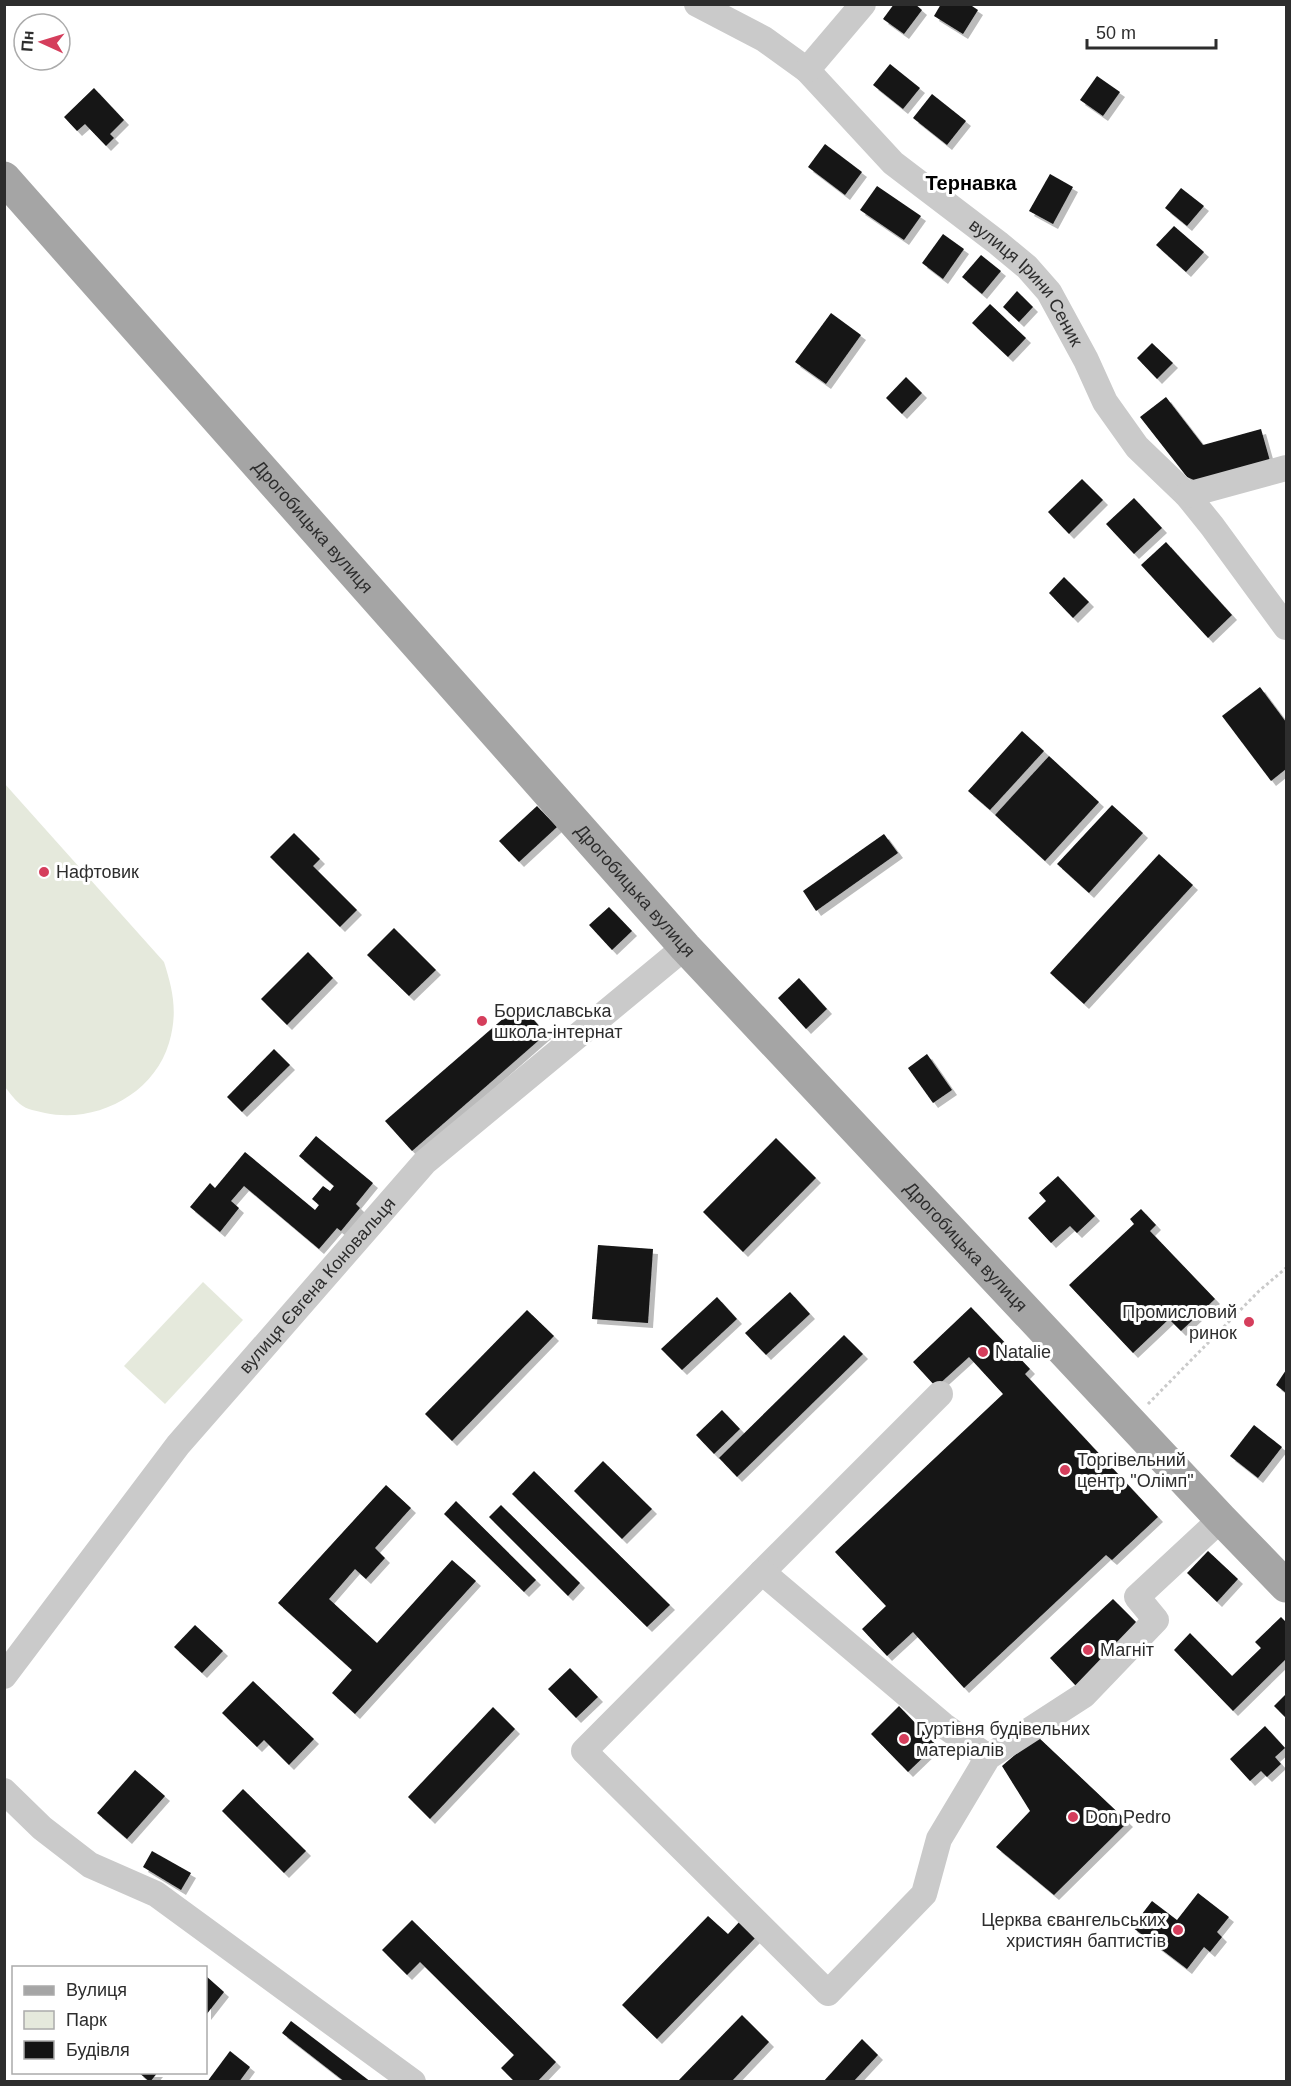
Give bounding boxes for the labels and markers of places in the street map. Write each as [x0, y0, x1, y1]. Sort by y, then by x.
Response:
place label: Нафтовик [56, 862, 139, 882]
marker: Нафтовик [37, 865, 51, 879]
place label: Бориславська школа-інтернат [494, 1001, 622, 1042]
marker: Бориславська школа-інтернат [475, 1014, 489, 1028]
place label: Промисловий ринок [1122, 1302, 1237, 1343]
marker: Промисловий ринок [1242, 1315, 1256, 1329]
place label: Natalie [995, 1342, 1051, 1362]
marker: Natalie [976, 1345, 990, 1359]
place label: Торгівельний центр "Олімп" [1077, 1450, 1194, 1491]
marker: Торгівельний центр "Олімп" [1058, 1463, 1072, 1477]
place label: Магніт [1100, 1640, 1154, 1660]
marker: Магніт [1081, 1643, 1095, 1657]
place label: Гуртівня будівельних матеріалів [916, 1719, 1090, 1760]
marker: Гуртівня будівельних матеріалів [897, 1732, 911, 1746]
place label: Don Pedro [1085, 1807, 1171, 1827]
marker: Don Pedro [1066, 1810, 1080, 1824]
place label: Церква євангельських християн баптистів [981, 1910, 1166, 1951]
marker: Церква євангельських християн баптистів [1171, 1923, 1185, 1937]

